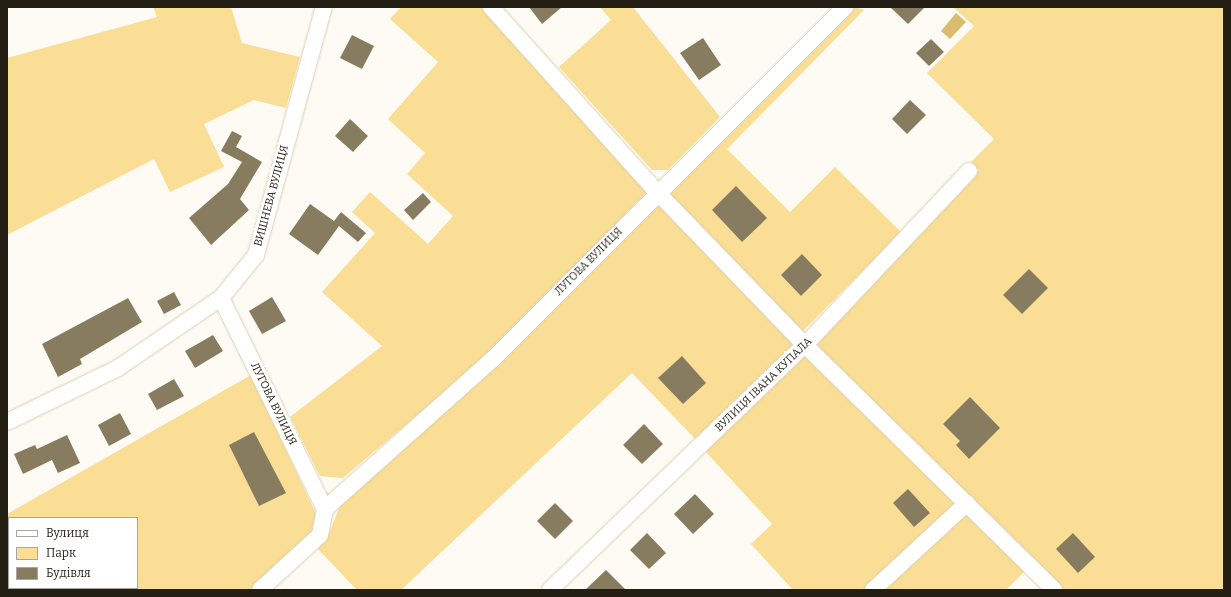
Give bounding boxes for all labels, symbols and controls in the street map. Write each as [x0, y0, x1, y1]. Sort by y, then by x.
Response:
street label: ВИШНЕВА ВУЛИЦЯ [252, 144, 292, 248]
street label: ЛУГОВА ВУЛИЦЯ [552, 225, 626, 299]
street label: ВУЛИЦЯ ІВАНА КУПАЛА [713, 335, 815, 435]
street label: ЛУГОВА ВУЛИЦЯ [247, 361, 299, 447]
legend [8, 517, 138, 589]
text: Вулиця [46, 526, 89, 540]
text: Парк [46, 546, 76, 560]
text: Будівля [46, 566, 91, 580]

